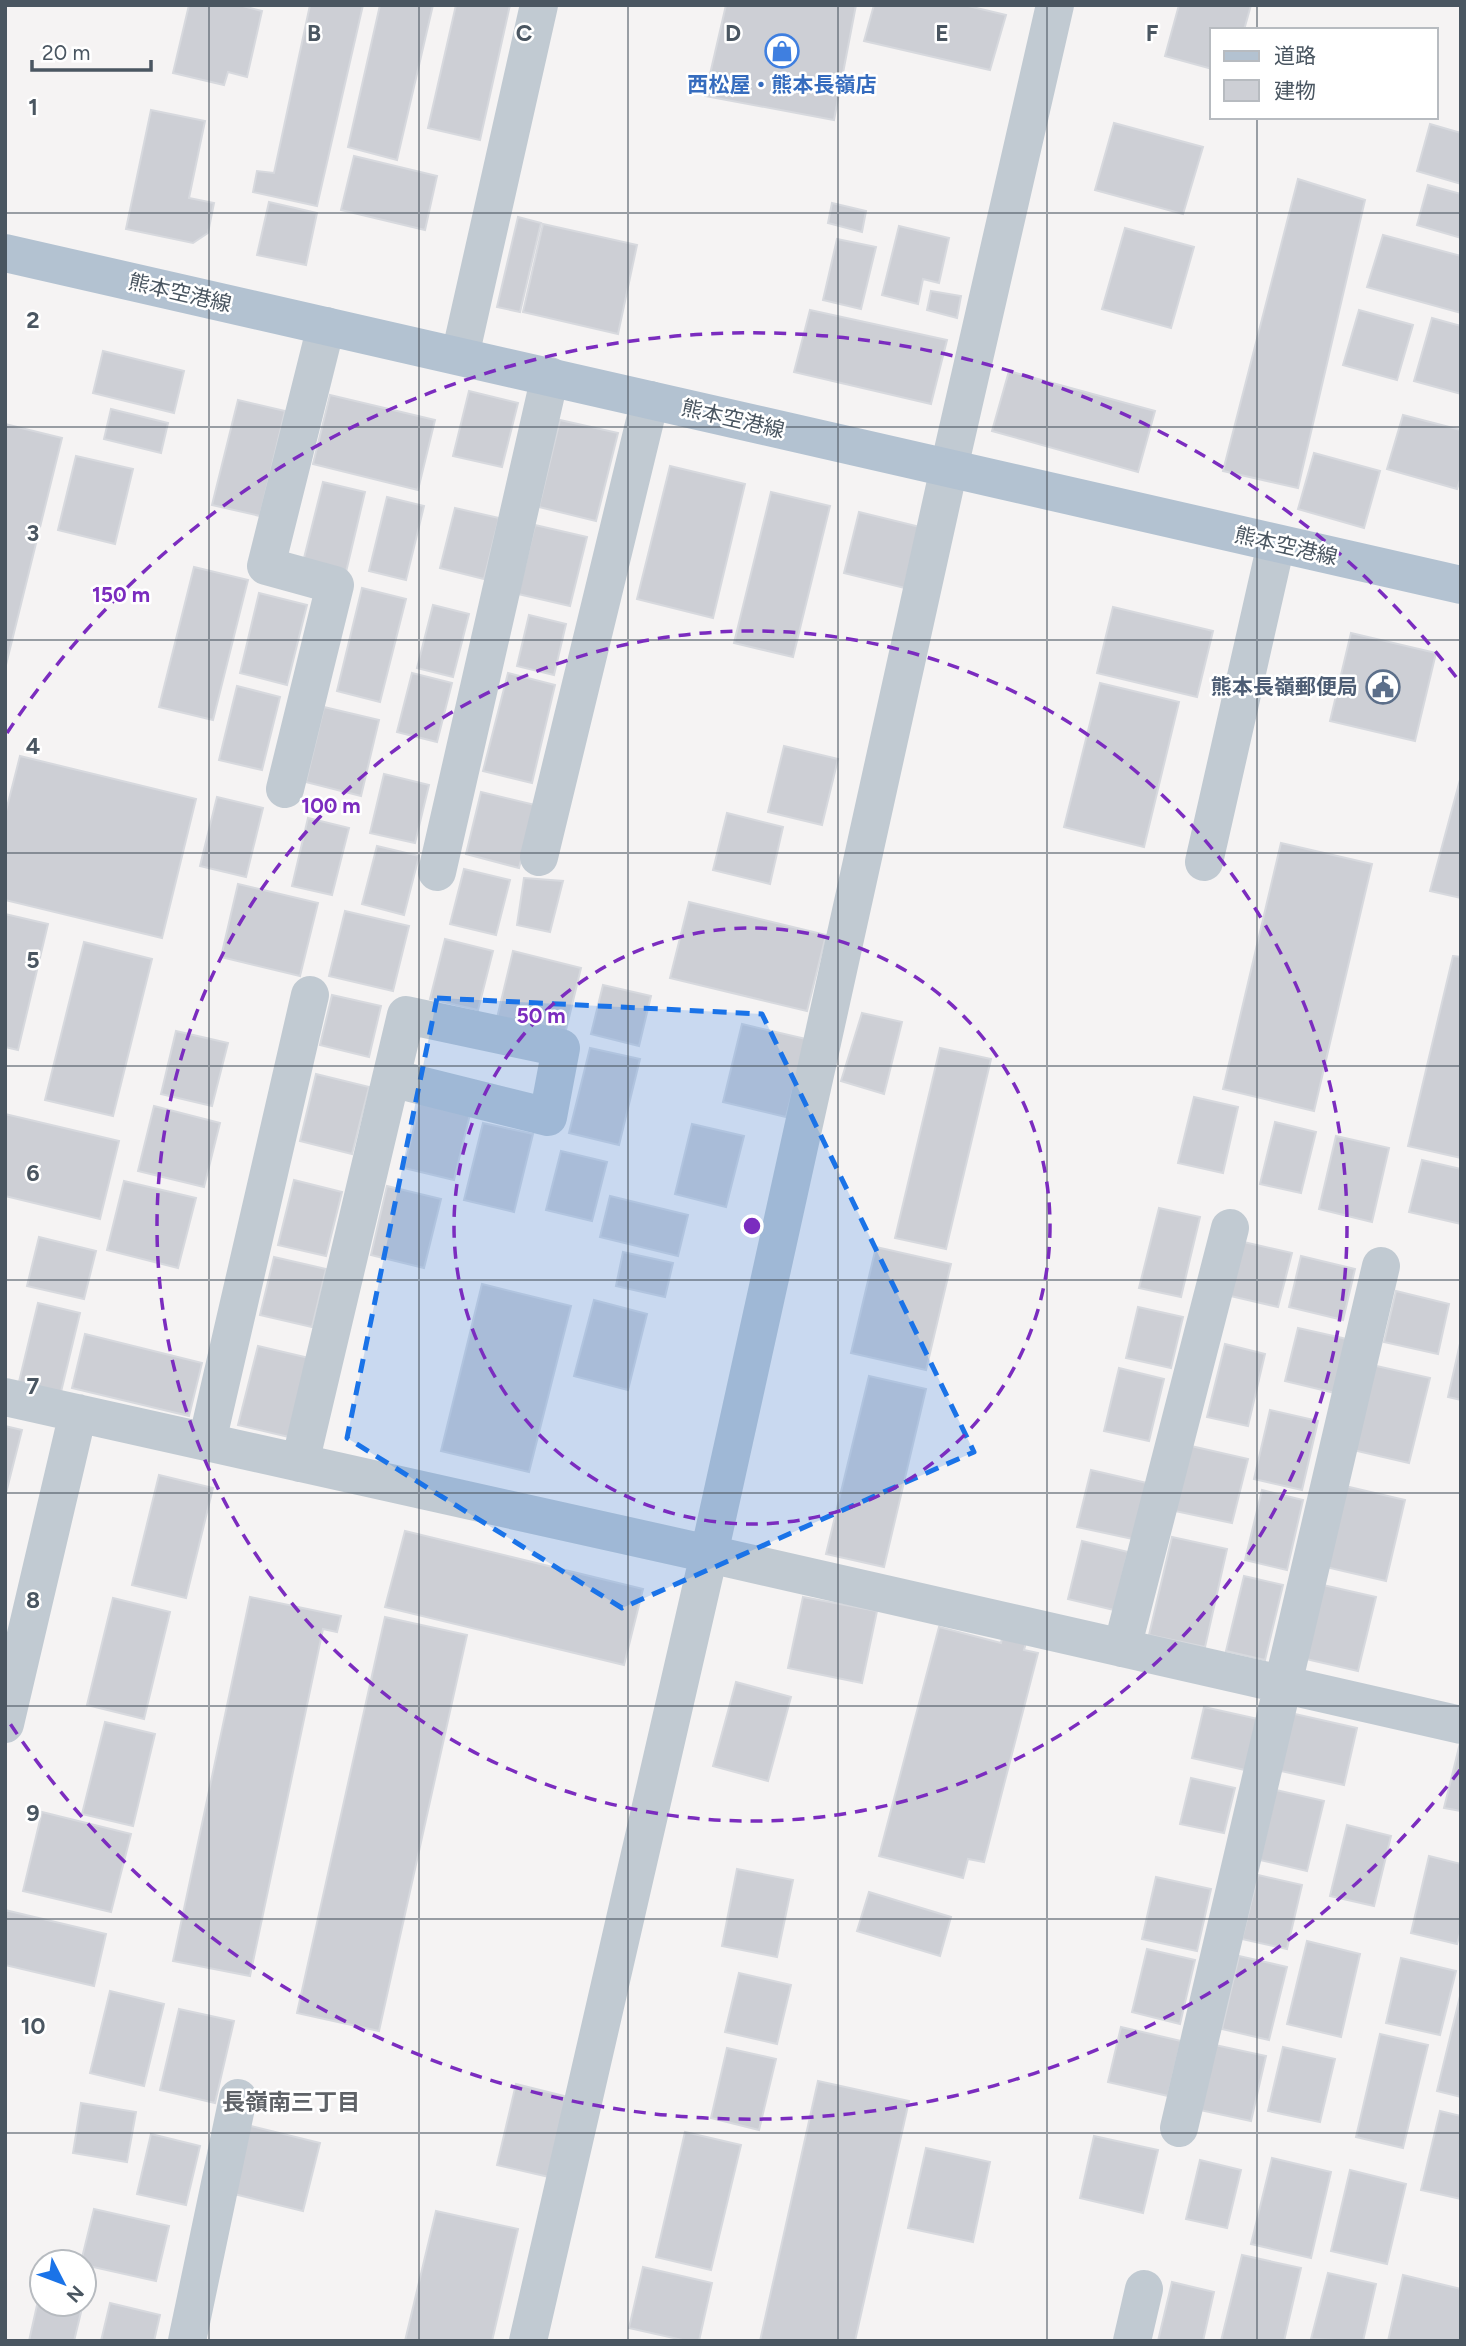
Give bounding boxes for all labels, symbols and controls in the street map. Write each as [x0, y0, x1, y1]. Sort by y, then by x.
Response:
text: B [307, 19, 321, 47]
text: C [516, 19, 533, 47]
text: D [725, 19, 741, 47]
text: E [935, 19, 949, 47]
text: F [1146, 19, 1159, 47]
scale bar [32, 28, 150, 72]
legend [1210, 28, 1438, 119]
shop icon: 西松屋・熊本長嶺店 [763, 32, 801, 70]
text: 20 m [42, 40, 90, 65]
text: 道路 [1274, 43, 1316, 68]
place label: 西松屋・熊本長嶺店 [688, 72, 877, 97]
text: 建物 [1274, 78, 1316, 103]
text: 1 [28, 93, 38, 121]
street label: 熊本空港線 [126, 269, 234, 317]
text: 2 [26, 306, 40, 334]
street label: 熊本空港線 [679, 395, 787, 443]
text: 3 [27, 519, 39, 547]
street label: 熊本空港線 [1232, 522, 1340, 570]
text: 150 m [92, 582, 150, 607]
public building icon: 熊本長嶺郵便局 [1364, 668, 1402, 706]
place label: 熊本長嶺郵便局 [1211, 674, 1358, 699]
text: 4 [26, 732, 40, 760]
text: 100 m [301, 793, 361, 818]
text: 5 [26, 946, 40, 974]
text: 50 m [516, 1003, 566, 1028]
text: 6 [26, 1159, 40, 1187]
centre of rings [740, 1214, 764, 1238]
text: 7 [27, 1372, 40, 1400]
text: 8 [26, 1586, 40, 1614]
text: 9 [26, 1799, 40, 1827]
text: 10 [21, 2012, 45, 2040]
district label: 長嶺南三丁目 [222, 2088, 360, 2116]
north arrow [28, 2248, 98, 2318]
text: N [62, 2281, 89, 2307]

